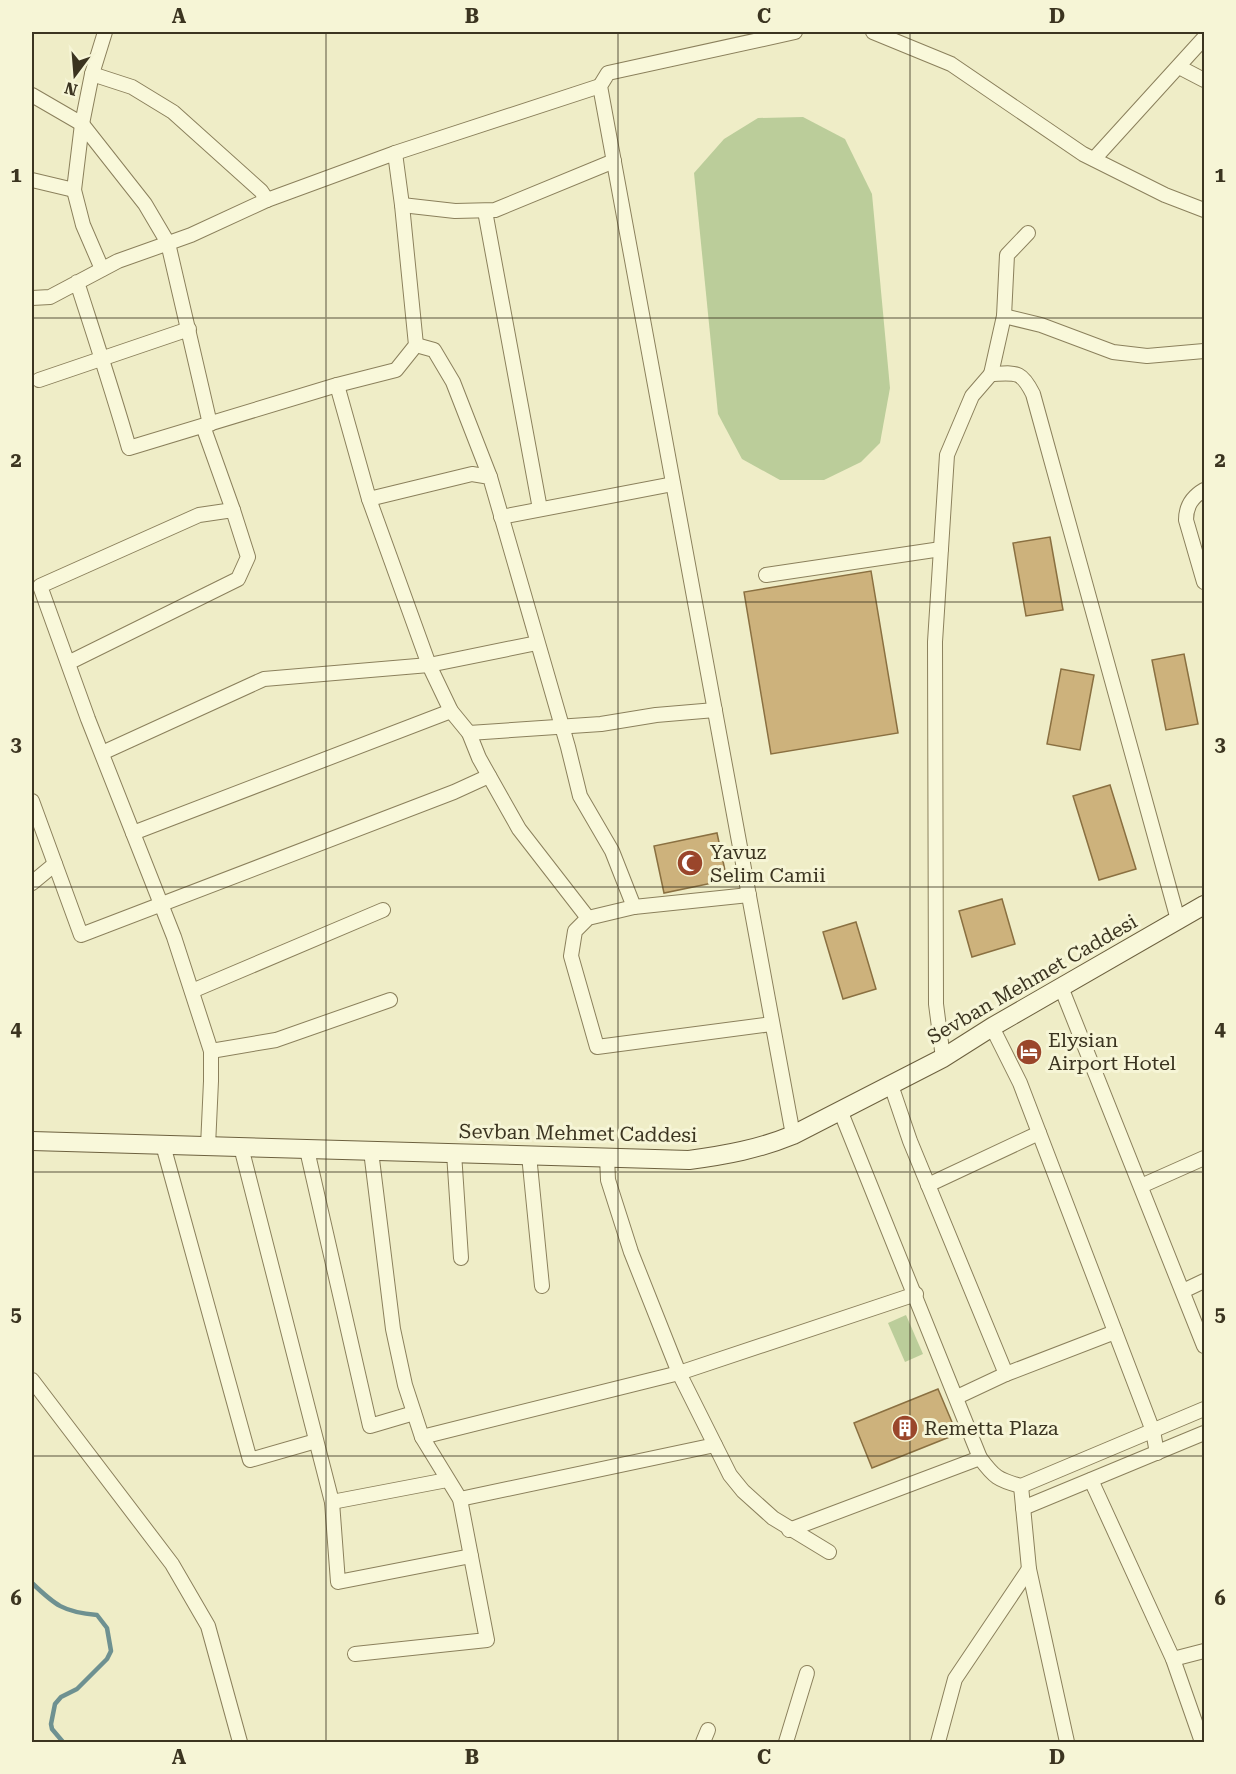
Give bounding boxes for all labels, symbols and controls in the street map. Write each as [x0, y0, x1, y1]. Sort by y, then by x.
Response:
text: A [172, 4, 187, 28]
text: B [465, 4, 479, 28]
text: C [757, 4, 771, 28]
text: D [1049, 4, 1065, 28]
north arrow [45, 45, 105, 105]
text: N [62, 78, 80, 100]
text: 1 [10, 163, 22, 187]
text: 1 [1214, 163, 1226, 187]
text: 2 [10, 448, 22, 472]
text: 2 [1214, 448, 1226, 472]
text: 3 [10, 732, 22, 756]
text: 3 [1214, 732, 1226, 756]
place label: Yavuz Selim Camii [710, 840, 826, 887]
mosque icon: Yavuz Selim Camii [675, 848, 705, 878]
street label: Sevban Mehmet Caddesi [923, 909, 1141, 1049]
text: 4 [10, 1017, 22, 1041]
text: 4 [1214, 1017, 1226, 1041]
place label: Elysian Airport Hotel [1048, 1028, 1176, 1075]
hotel icon: Elysian Airport Hotel [1014, 1037, 1044, 1067]
street label: Sevban Mehmet Caddesi [459, 1119, 697, 1147]
text: 5 [10, 1302, 22, 1326]
text: 5 [1214, 1302, 1226, 1326]
building icon: Remetta Plaza [890, 1413, 920, 1443]
place label: Remetta Plaza [924, 1416, 1059, 1440]
text: 6 [10, 1586, 22, 1610]
text: 6 [1214, 1586, 1226, 1610]
text: A [172, 1745, 187, 1769]
text: B [465, 1745, 479, 1769]
text: C [757, 1745, 771, 1769]
text: D [1049, 1745, 1065, 1769]

